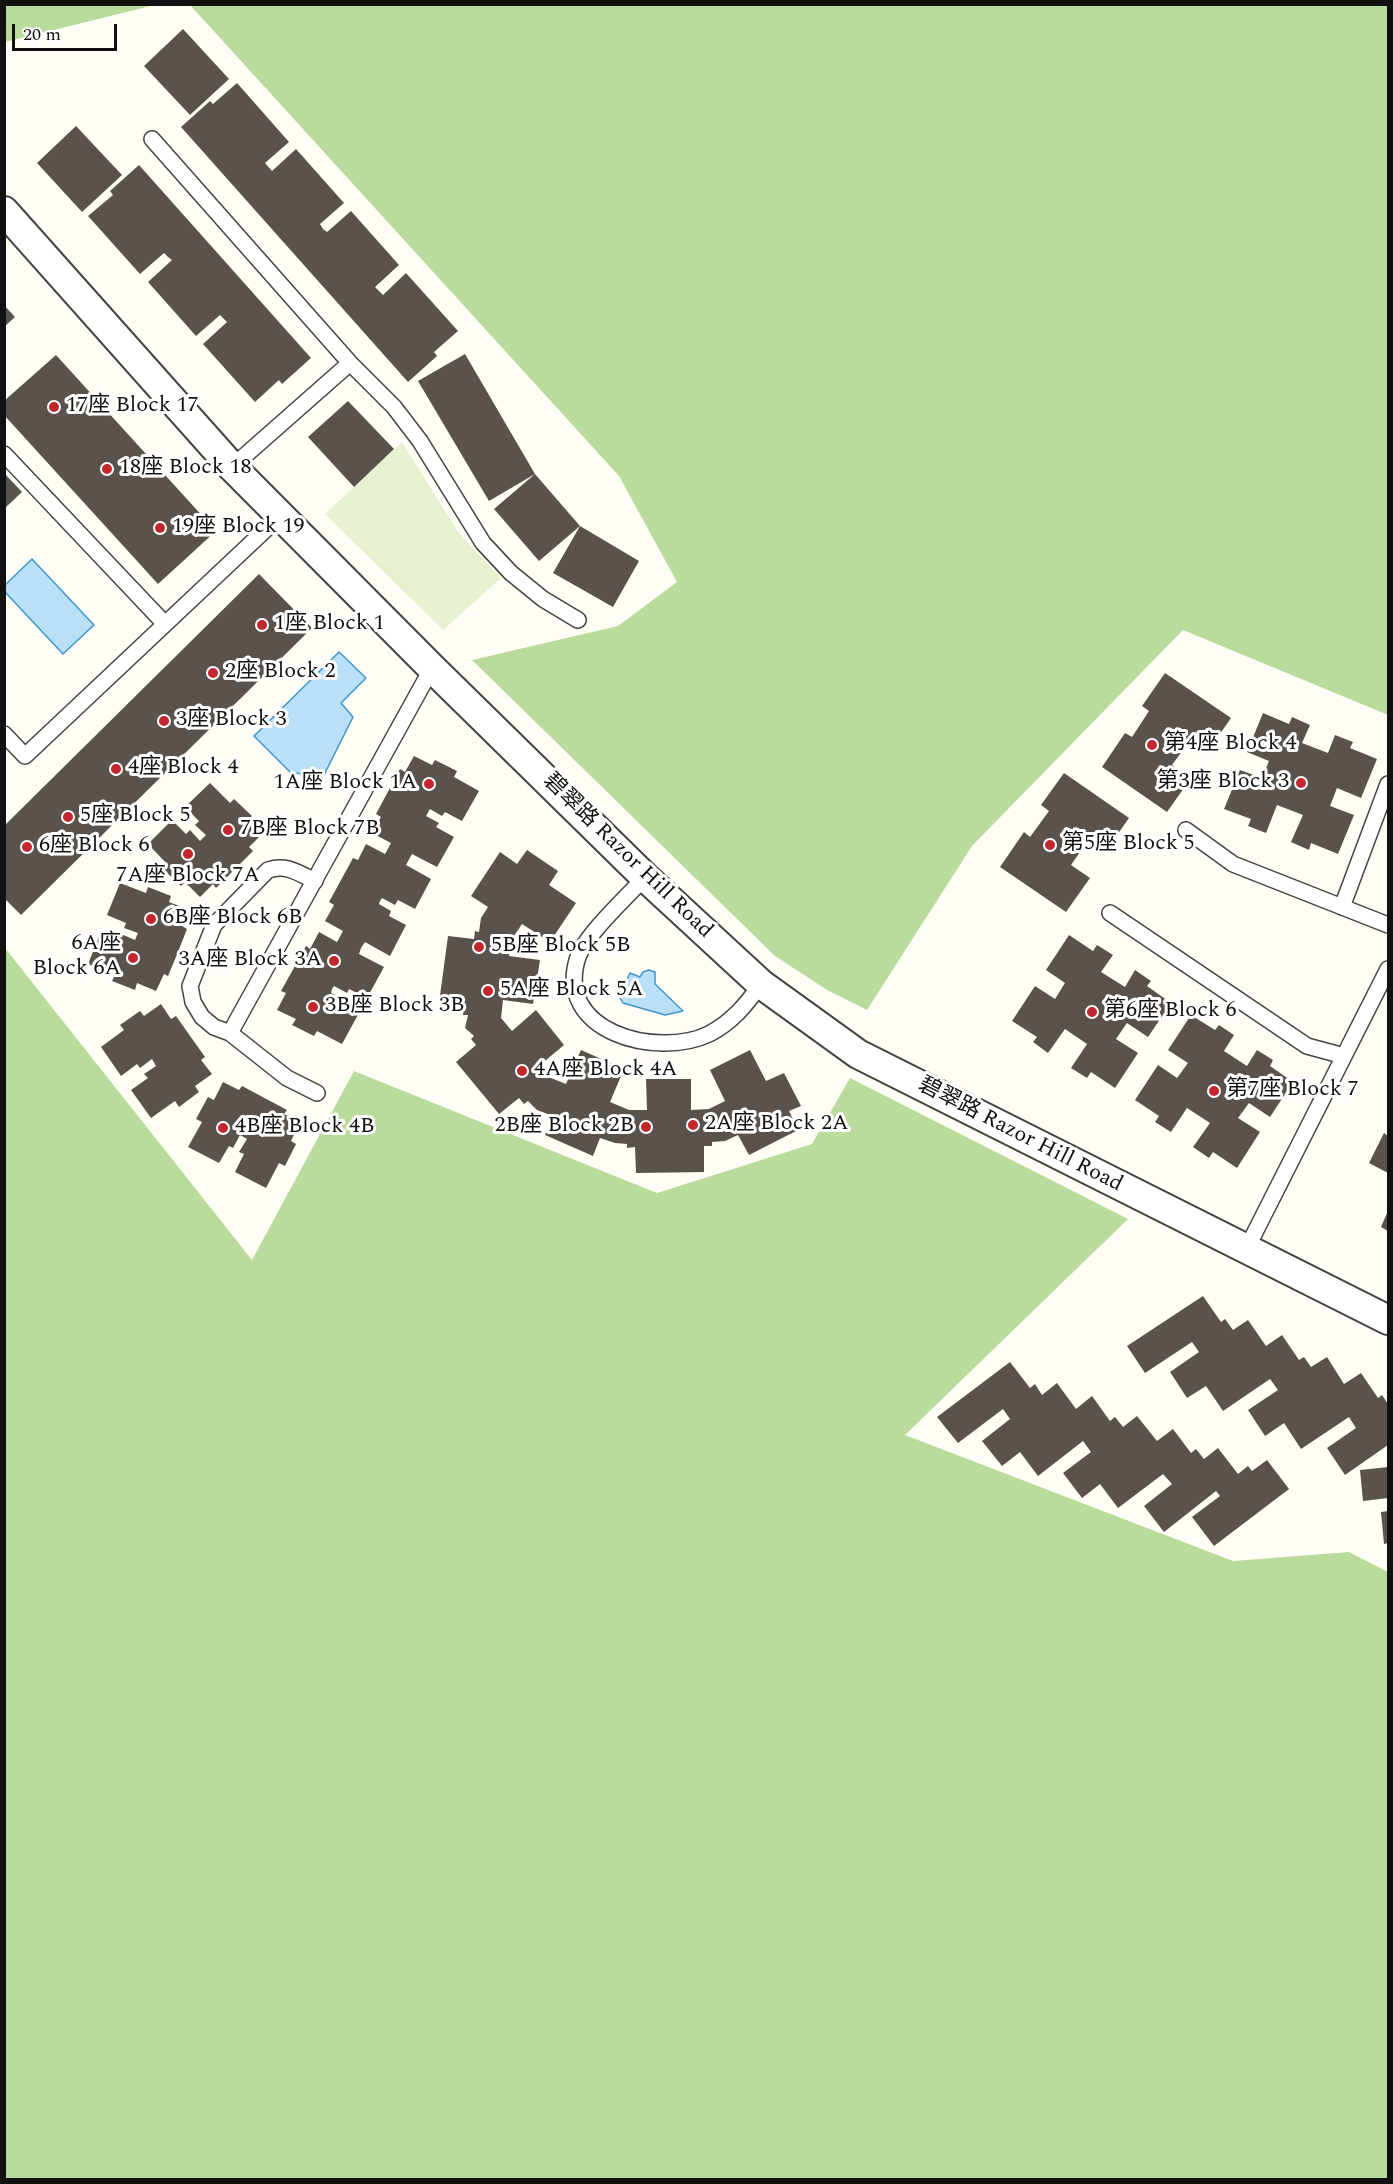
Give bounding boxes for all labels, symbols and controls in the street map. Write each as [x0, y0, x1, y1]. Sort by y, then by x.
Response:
scale bar [15, 12, 120, 50]
text: 20 m [23, 21, 61, 48]
place label: 17座 Block 17 [66, 394, 199, 420]
marker: 17座 Block 17 [47, 400, 61, 414]
place label: 18座 Block 18 [119, 456, 252, 482]
marker: 18座 Block 18 [100, 462, 114, 476]
place label: 19座 Block 19 [172, 515, 305, 541]
marker: 19座 Block 19 [153, 521, 167, 535]
place label: 1座 Block 1 [274, 612, 385, 638]
marker: 1座 Block 1 [255, 618, 269, 632]
place label: 2座 Block 2 [225, 660, 336, 686]
marker: 2座 Block 2 [206, 666, 220, 680]
place label: 3座 Block 3 [176, 708, 287, 734]
marker: 3座 Block 3 [157, 714, 171, 728]
place label: 第4座 Block 4 [1164, 732, 1297, 758]
marker: 第4座 Block 4 [1145, 738, 1159, 752]
place label: 4座 Block 4 [128, 756, 239, 782]
marker: 4座 Block 4 [109, 762, 123, 776]
street label: 碧翠路 Razor Hill Road [537, 769, 717, 945]
place label: 第3座 Block 3 [1156, 770, 1289, 796]
place label: 1A座 Block 1A [273, 771, 417, 797]
marker: 第3座 Block 3 [1294, 776, 1308, 790]
marker: 1A座 Block 1A [422, 777, 436, 791]
place label: 5座 Block 5 [80, 804, 191, 830]
marker: 5座 Block 5 [61, 810, 75, 824]
place label: 7B座 Block 7B [240, 817, 379, 843]
marker: 7B座 Block 7B [221, 823, 235, 837]
place label: 第5座 Block 5 [1062, 832, 1195, 858]
place label: 6座 Block 6 [39, 834, 150, 860]
marker: 第5座 Block 5 [1043, 838, 1057, 852]
marker: 6座 Block 6 [20, 840, 34, 854]
marker: 7A座 Block 7A [181, 847, 195, 861]
place label: 7A座 Block 7A [116, 864, 260, 890]
place label: 6B座 Block 6B [163, 906, 302, 932]
marker: 6B座 Block 6B [144, 912, 158, 926]
place label: 6A座 Block 6A [32, 932, 121, 984]
place label: 5B座 Block 5B [491, 934, 630, 960]
marker: 5B座 Block 5B [472, 940, 486, 954]
place label: 3A座 Block 3A [178, 948, 322, 974]
marker: 6A座 Block 6A [126, 951, 140, 965]
marker: 3A座 Block 3A [327, 954, 341, 968]
place label: 5A座 Block 5A [500, 978, 644, 1004]
marker: 5A座 Block 5A [481, 984, 495, 998]
place label: 3B座 Block 3B [325, 994, 464, 1020]
place label: 第6座 Block 6 [1104, 999, 1237, 1025]
marker: 3B座 Block 3B [306, 1000, 320, 1014]
marker: 第6座 Block 6 [1085, 1005, 1099, 1019]
place label: 4A座 Block 4A [534, 1058, 678, 1084]
marker: 4A座 Block 4A [515, 1064, 529, 1078]
street label: 碧翠路 Razor Hill Road [913, 1073, 1127, 1199]
place label: 第7座 Block 7 [1226, 1078, 1359, 1104]
marker: 第7座 Block 7 [1207, 1084, 1221, 1098]
place label: 2A座 Block 2A [705, 1112, 849, 1138]
place label: 2B座 Block 2B [495, 1114, 634, 1140]
place label: 4B座 Block 4B [235, 1115, 374, 1141]
marker: 2A座 Block 2A [686, 1118, 700, 1132]
marker: 2B座 Block 2B [639, 1120, 653, 1134]
marker: 4B座 Block 4B [216, 1121, 230, 1135]

